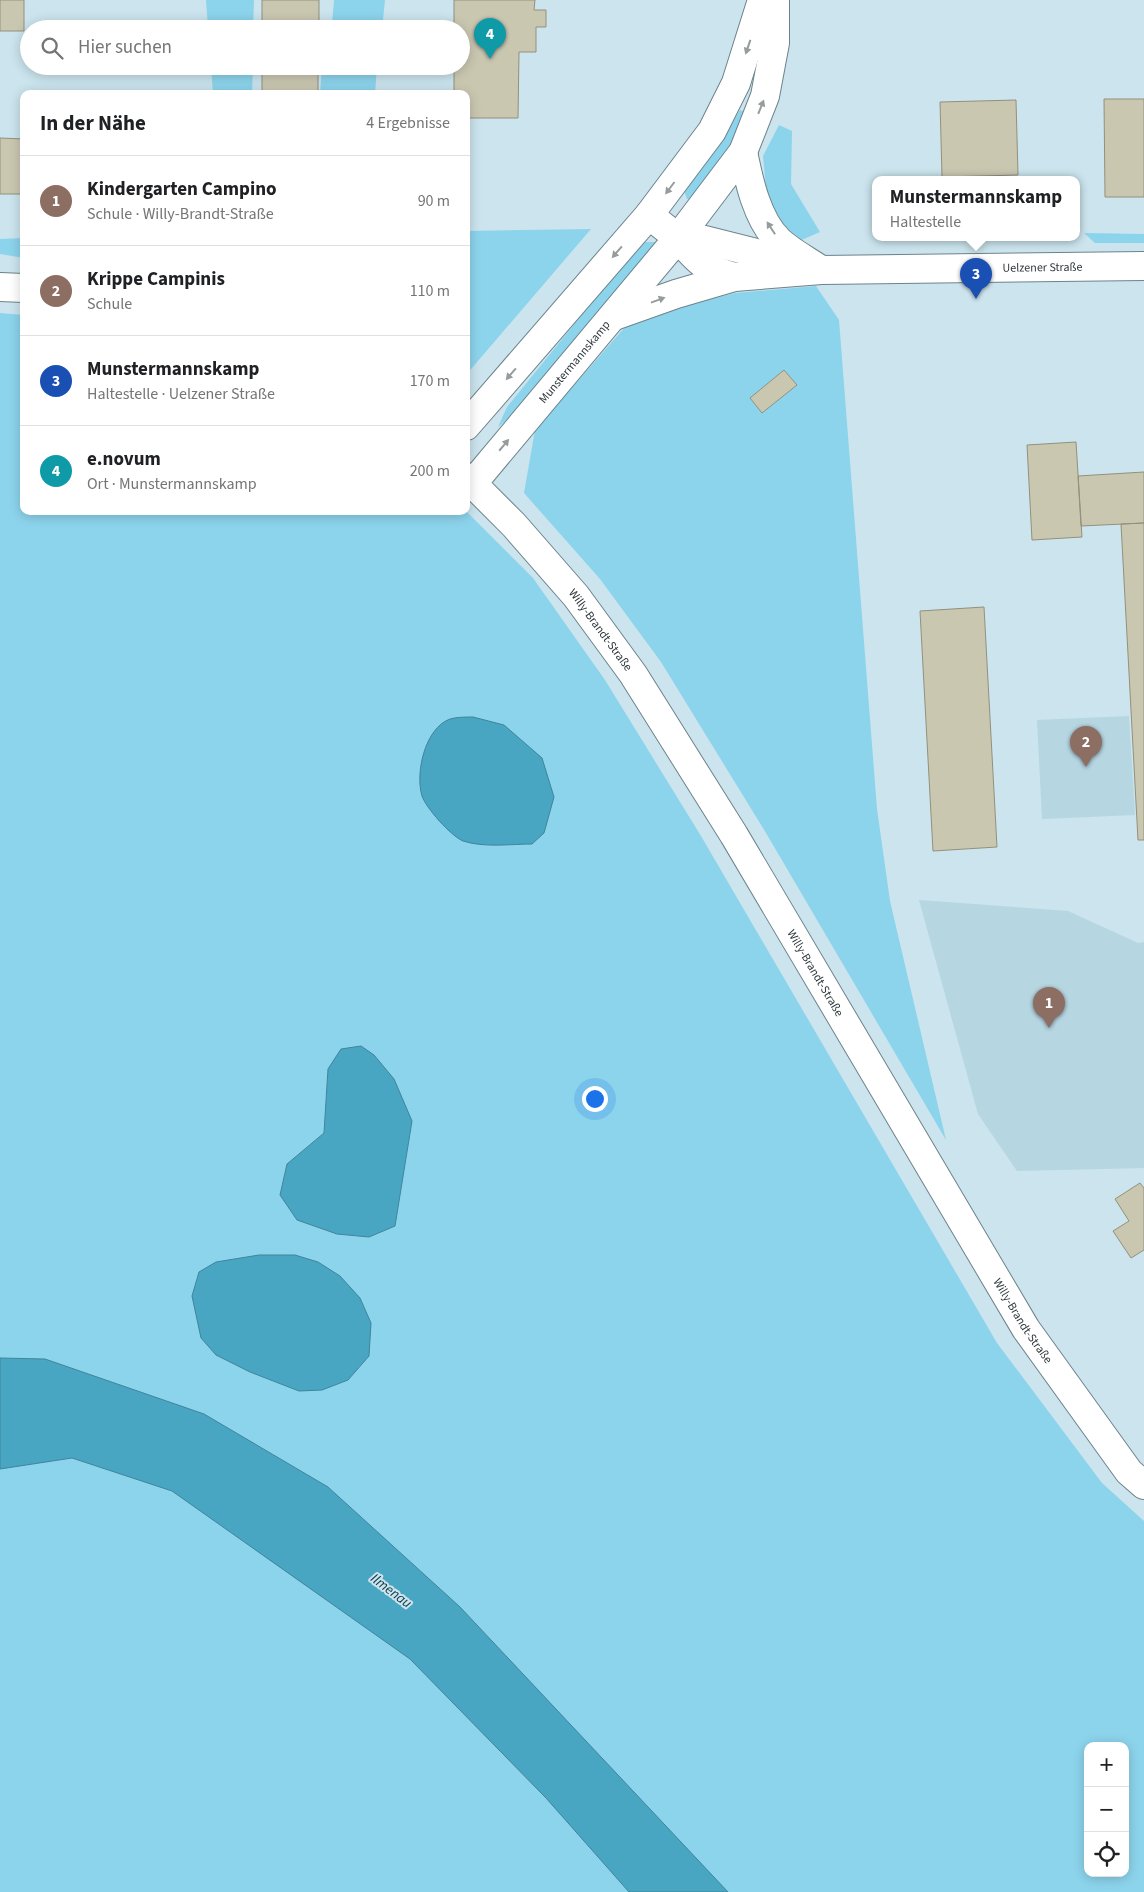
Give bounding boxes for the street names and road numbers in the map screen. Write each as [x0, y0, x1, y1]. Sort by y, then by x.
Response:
street label: Uelzener Straße [1002, 258, 1083, 276]
street label: Munstermannskamp [535, 316, 614, 407]
street label: Willy-Brandt-Straße [565, 585, 637, 675]
street label: Willy-Brandt-Straße [783, 926, 848, 1020]
street label: Willy-Brandt-Straße [989, 1275, 1057, 1367]

